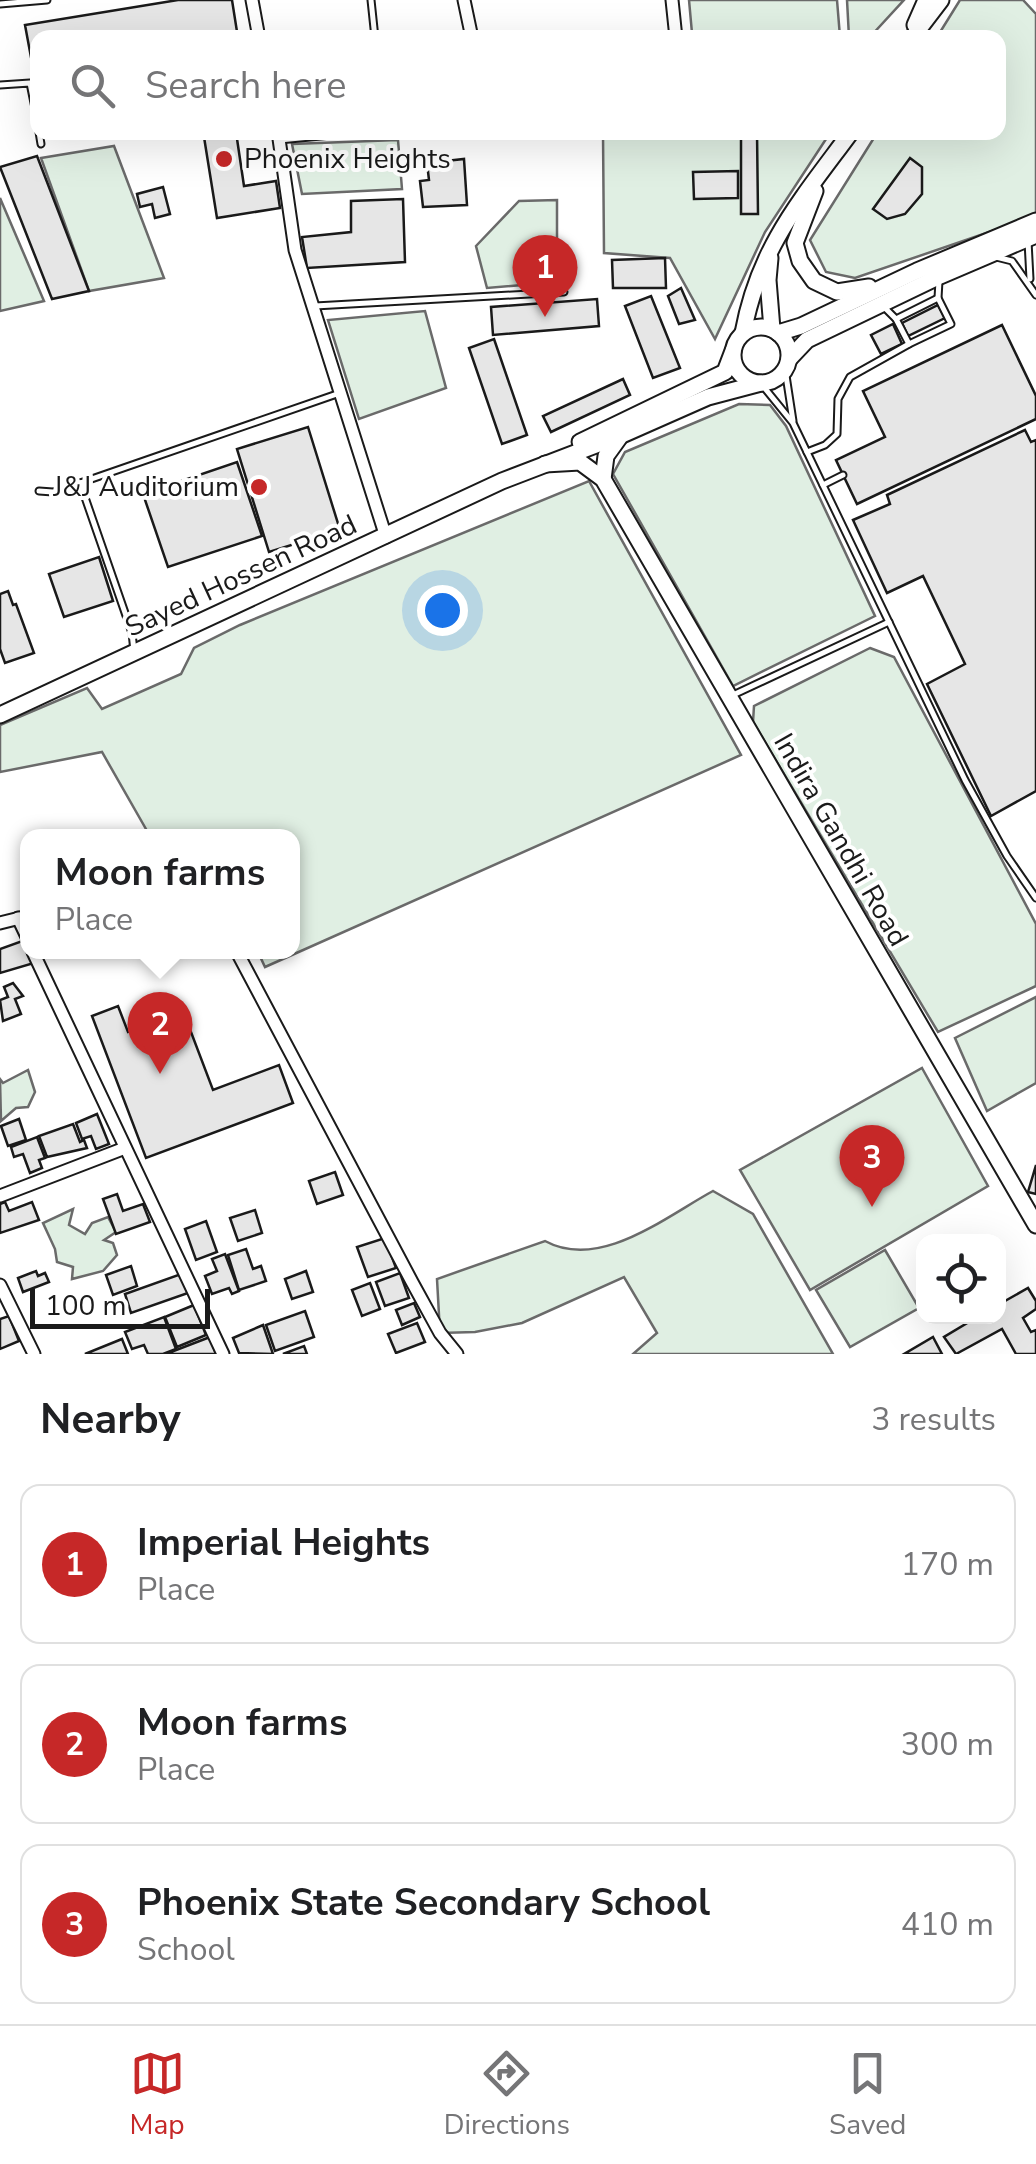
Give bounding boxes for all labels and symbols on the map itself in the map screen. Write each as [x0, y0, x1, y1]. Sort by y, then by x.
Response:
place label: Phoenix Heights [244, 140, 451, 178]
marker: Phoenix Heights [213, 148, 235, 170]
pin: 1 [512, 234, 578, 317]
place label: J&J Auditorium [52, 468, 239, 506]
marker: J&J Auditorium [248, 476, 270, 498]
street label: Sayed Hossen Road [119, 506, 363, 646]
your location [417, 585, 468, 636]
street label: Indira Gandhi Road [765, 727, 917, 953]
pin: 2 [128, 992, 192, 1074]
pin: 3 [840, 1124, 904, 1207]
scale bar [30, 1284, 210, 1328]

